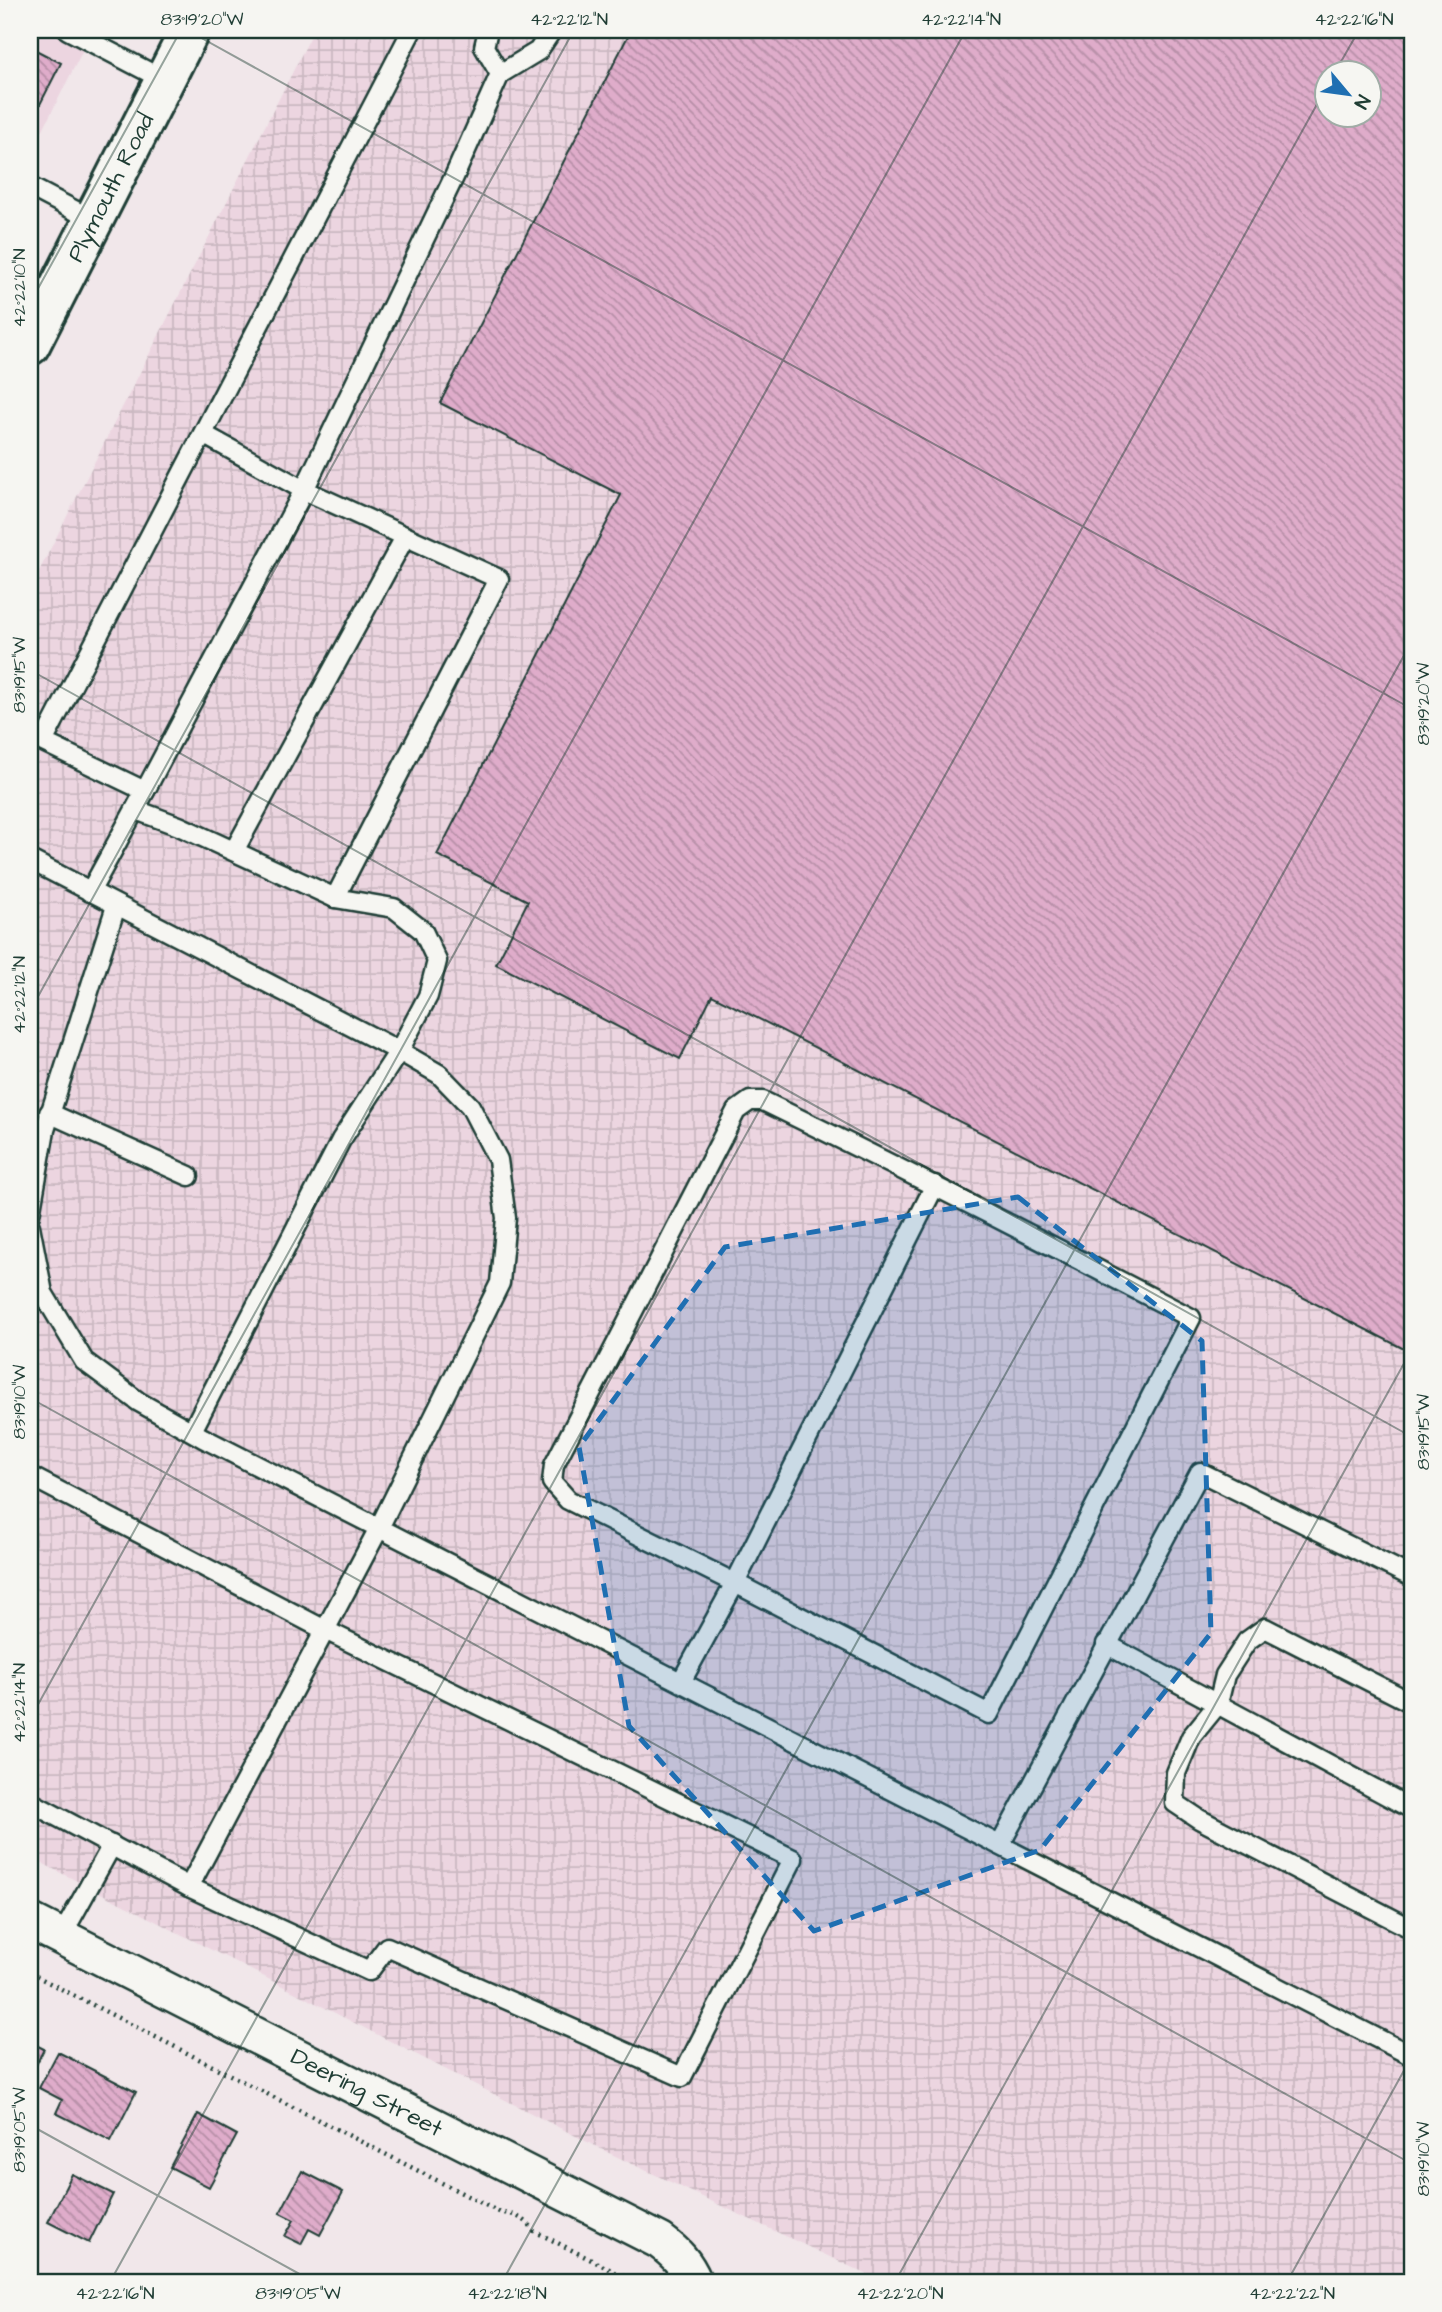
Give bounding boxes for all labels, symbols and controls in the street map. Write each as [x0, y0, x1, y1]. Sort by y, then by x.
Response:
text: 83°19'20"W [160, 7, 244, 32]
text: 42°22'12"N [530, 7, 608, 32]
text: 42°22'14"N [921, 7, 1001, 32]
text: 42°22'16"N [1314, 7, 1394, 32]
north arrow [1312, 60, 1382, 130]
text: N [1347, 90, 1376, 113]
street label: Plymouth Road [59, 107, 163, 268]
text: 42°22'10"N [7, 248, 32, 328]
text: 83°19'15"W [7, 637, 32, 713]
text: 83°19'20"W [1411, 662, 1436, 746]
text: 42°22'12"N [7, 956, 32, 1034]
text: 83°19'10"W [7, 1364, 32, 1440]
text: 83°19'15"W [1411, 1394, 1436, 1470]
text: 42°22'14"N [7, 1663, 32, 1743]
street label: Deering Street [285, 2040, 449, 2146]
text: 83°19'05"W [7, 2087, 32, 2173]
text: 83°19'10"W [1411, 2121, 1436, 2197]
text: 42°22'16"N [75, 2281, 155, 2306]
text: 83°19'05"W [255, 2281, 341, 2306]
text: 42°22'18"N [467, 2281, 547, 2306]
text: 42°22'20"N [856, 2281, 944, 2306]
text: 42°22'22"N [1249, 2281, 1335, 2306]

